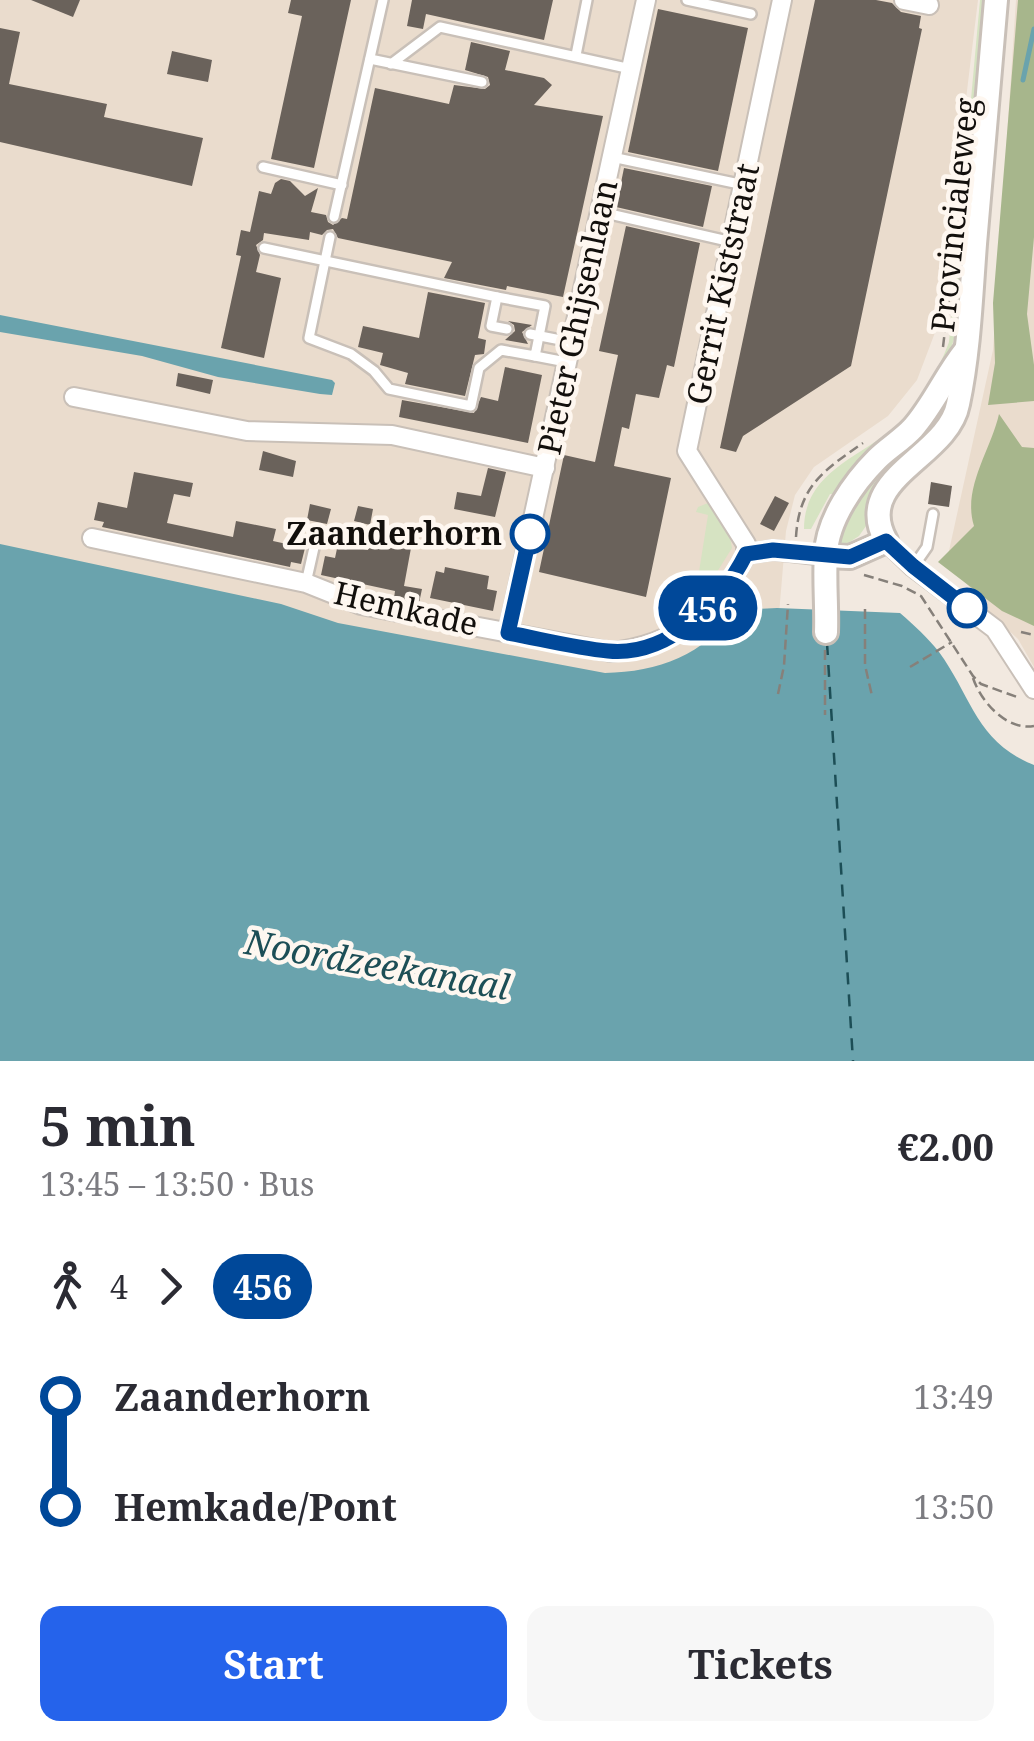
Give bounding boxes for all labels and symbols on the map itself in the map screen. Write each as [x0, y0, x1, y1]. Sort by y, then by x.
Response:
street label: Provincialeweg [920, 96, 987, 334]
street label: Gerrit Kiststraat [675, 159, 768, 408]
street label: Pieter Ghijsenlaan [526, 175, 627, 458]
place label: Zaanderhorn [286, 511, 502, 554]
marker: Zaanderhorn [511, 515, 549, 553]
street label: Hemkade [330, 570, 482, 645]
line badge: 456 [650, 576, 766, 640]
unlabelled marker [948, 589, 986, 627]
water label: Noordzeekanaal [240, 917, 513, 1010]

